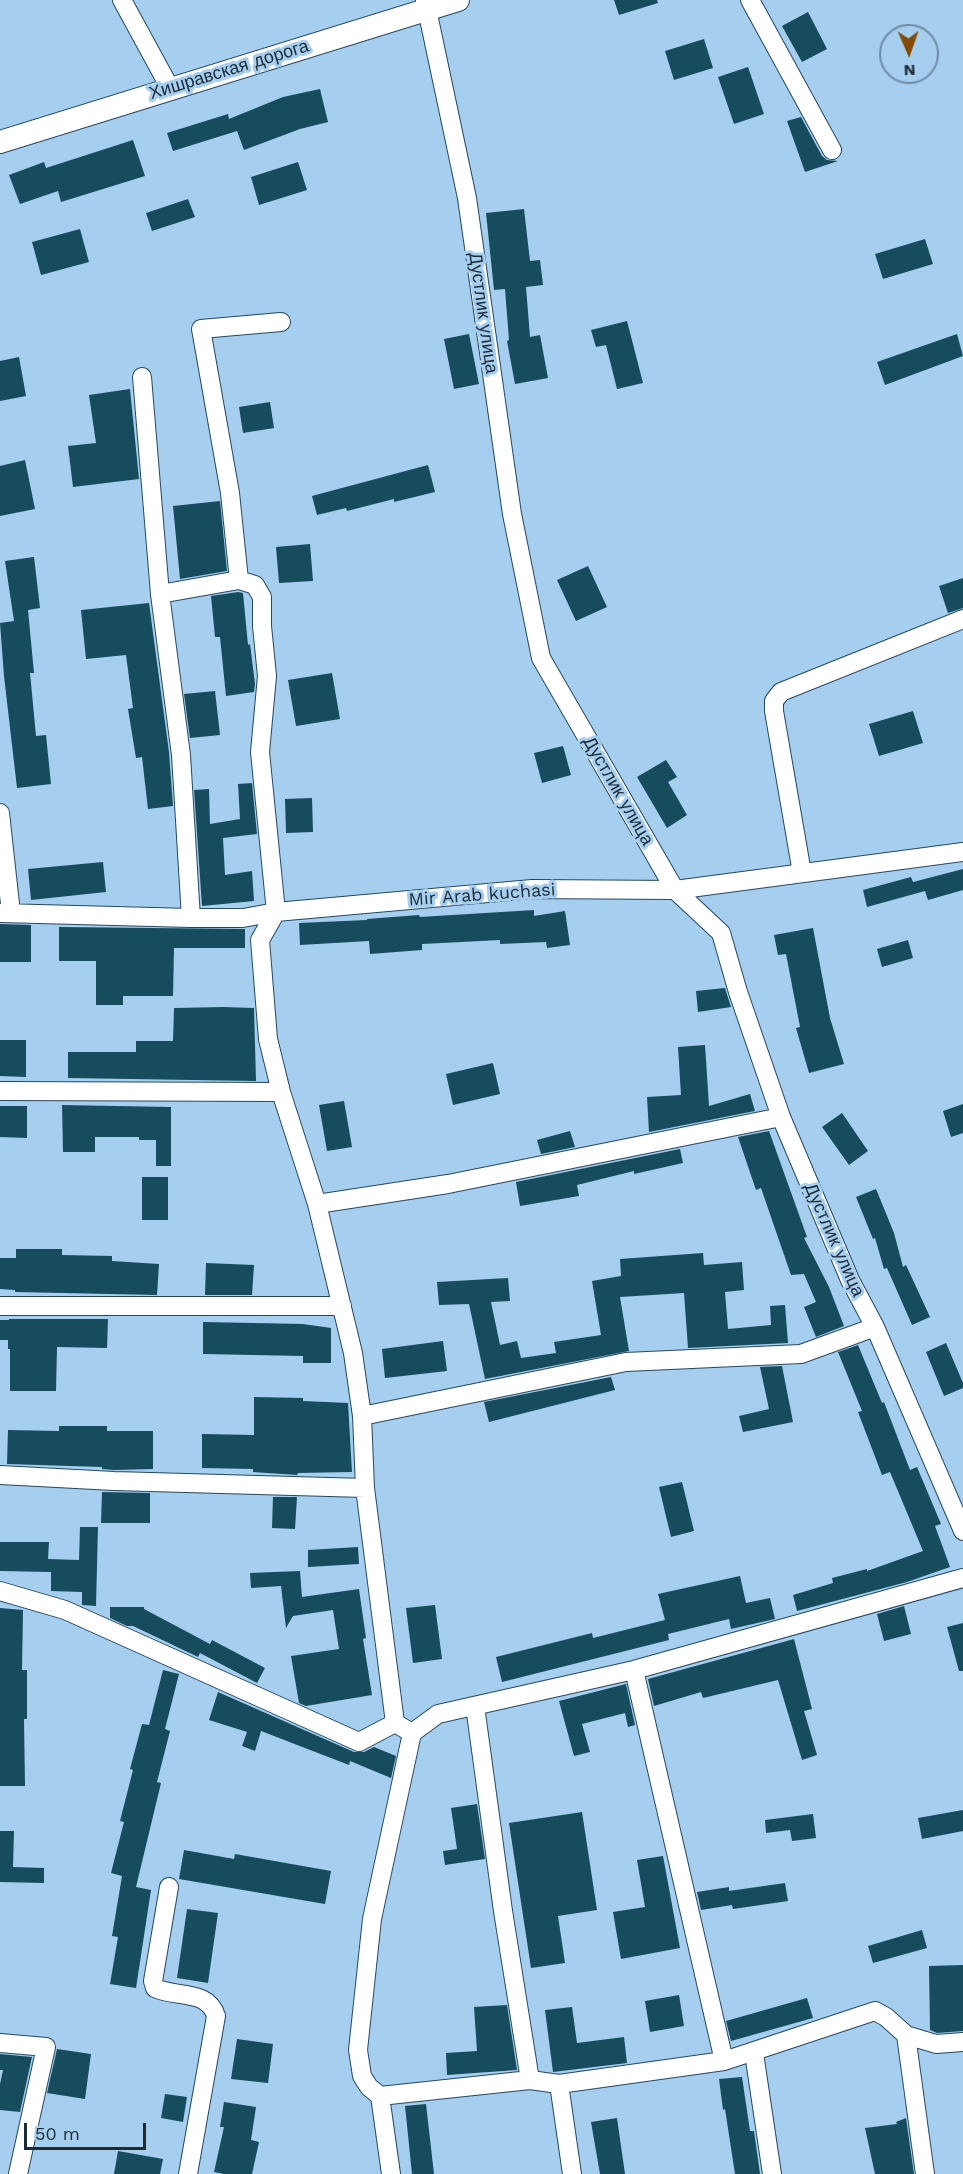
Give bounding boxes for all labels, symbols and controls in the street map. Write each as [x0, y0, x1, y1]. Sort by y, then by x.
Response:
north arrow [879, 24, 939, 84]
street label: Хишравская дорога [147, 35, 311, 105]
text: N [903, 61, 916, 80]
street label: Дустлик улица [464, 251, 502, 375]
street label: Дустлик улица [578, 733, 658, 849]
street label: Mir Arab kuchasi [408, 879, 556, 911]
street label: Дустлик улица [799, 1180, 869, 1300]
scale bar [27, 2111, 148, 2149]
text: 50 m [35, 2123, 80, 2144]

